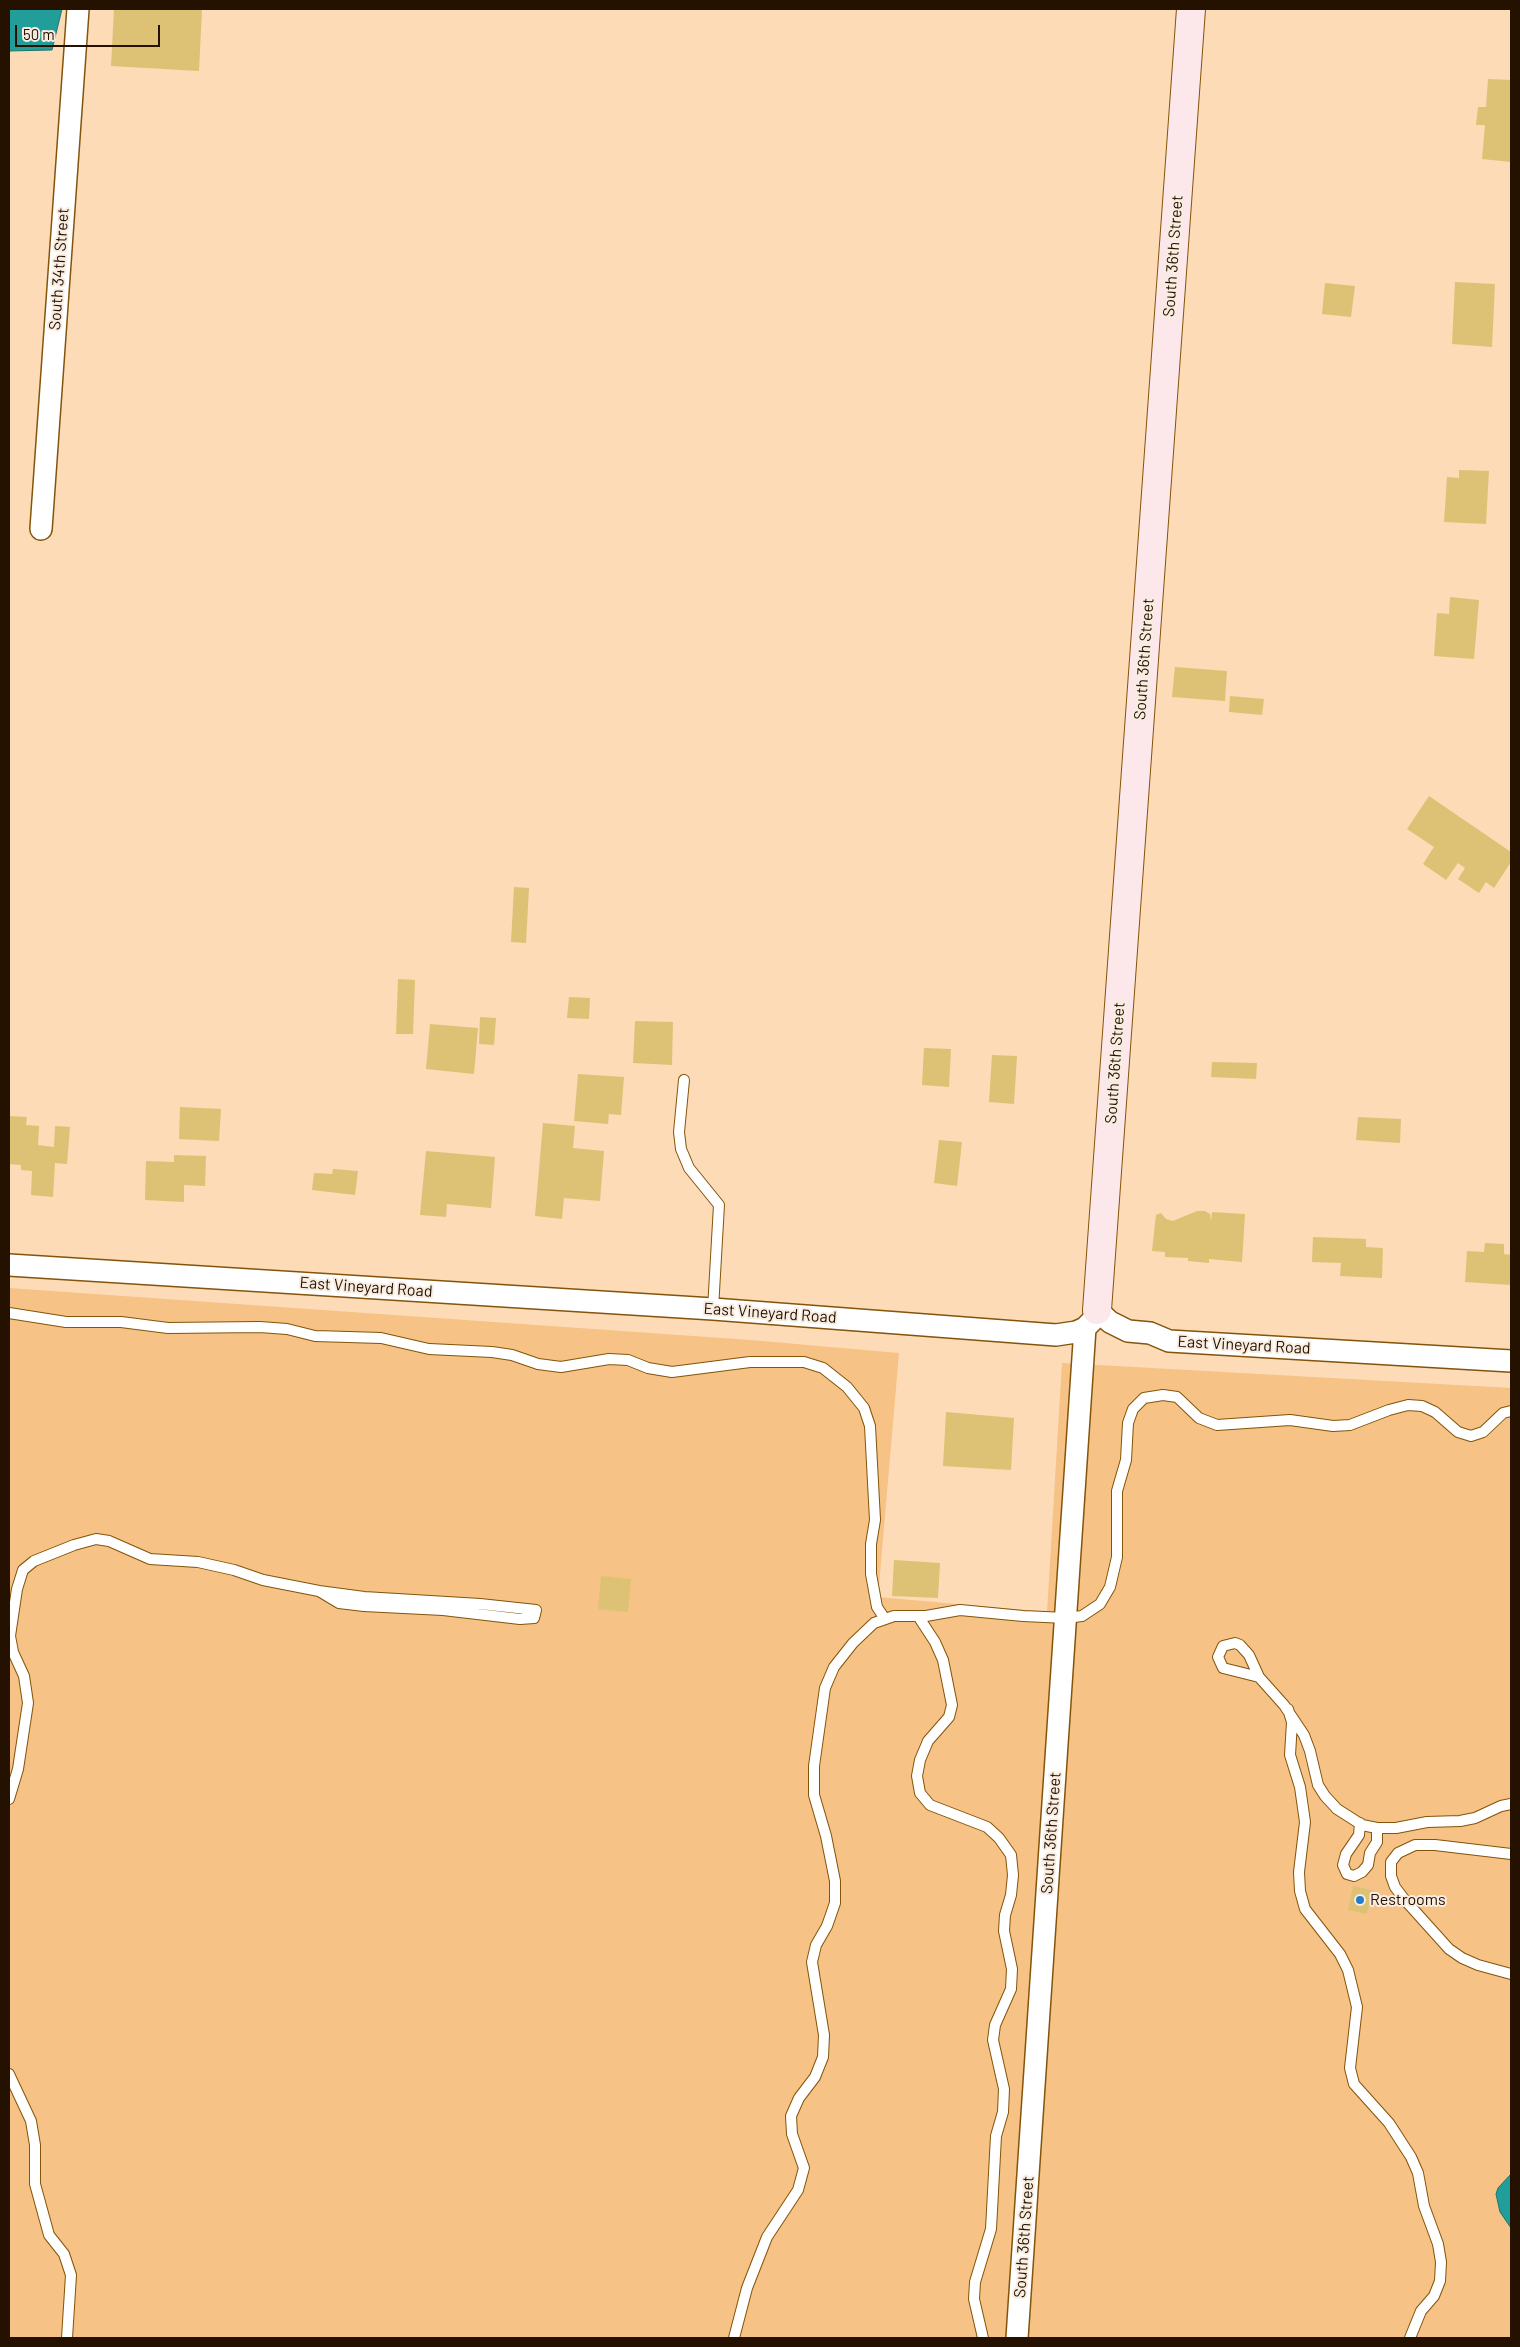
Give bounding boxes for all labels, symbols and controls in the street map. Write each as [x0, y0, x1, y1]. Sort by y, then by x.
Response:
scale bar [18, 15, 162, 47]
text: 50 m [23, 25, 55, 43]
street label: South 36th Street [1159, 194, 1187, 318]
street label: South 34th Street [45, 207, 73, 331]
street label: South 36th Street [1130, 597, 1158, 721]
street label: South 36th Street [1101, 1001, 1129, 1125]
street label: East Vineyard Road [299, 1273, 433, 1301]
street label: East Vineyard Road [703, 1299, 837, 1327]
street label: East Vineyard Road [1177, 1332, 1311, 1358]
street label: South 36th Street [1037, 1771, 1065, 1895]
place label: Restrooms [1370, 1890, 1446, 1910]
marker: Restrooms [1354, 1894, 1366, 1906]
street label: South 36th Street [1010, 2175, 1038, 2299]

